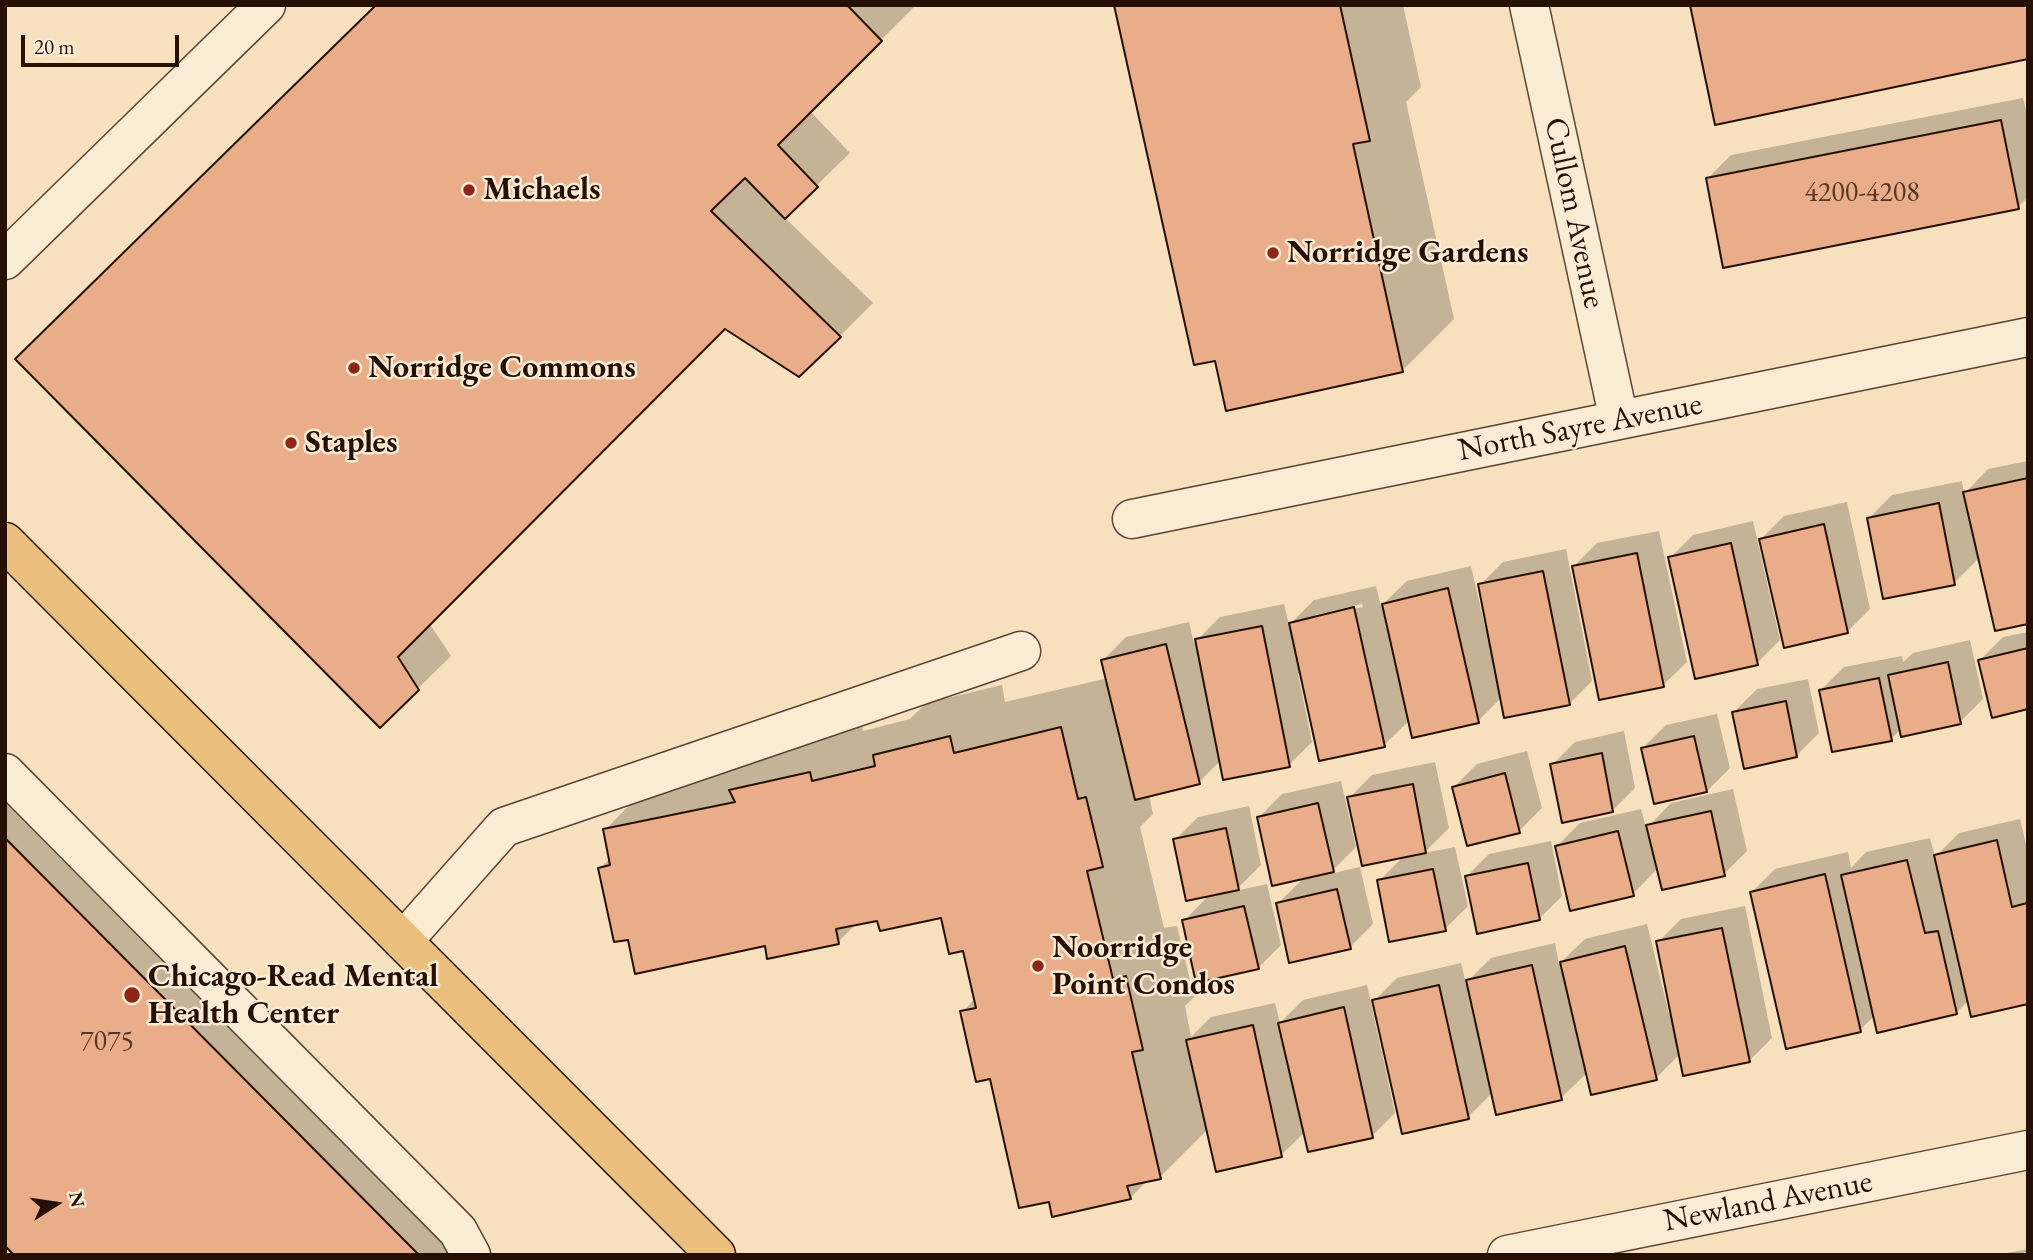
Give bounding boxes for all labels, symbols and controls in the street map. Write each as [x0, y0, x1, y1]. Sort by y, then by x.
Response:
scale bar [24, 21, 182, 65]
text: 20 m [34, 33, 75, 60]
street label: Cullom Avenue [1535, 114, 1613, 312]
place label: Michaels [483, 171, 601, 209]
house number: 4200-4208 [1804, 176, 1920, 210]
marker: Michaels [461, 182, 477, 198]
place label: Norridge Gardens [1287, 234, 1529, 272]
marker: Norridge Gardens [1265, 245, 1281, 261]
place label: Norridge Commons [368, 349, 636, 387]
marker: Norridge Commons [346, 360, 362, 376]
street label: North Sayre Avenue [1455, 386, 1705, 470]
place label: Staples [305, 424, 397, 462]
marker: Staples [283, 435, 299, 451]
place label: Noorridge Point Condos [1052, 929, 1235, 1004]
place label: Chicago-Read Mental Health Center [148, 958, 438, 1033]
marker: Noorridge Point Condos [1030, 958, 1046, 974]
marker: Chicago-Read Mental Health Center [122, 985, 142, 1005]
house number: 7075 [80, 1025, 134, 1059]
street label: Newland Avenue [1661, 1163, 1875, 1241]
north arrow [21, 1169, 91, 1239]
text: N [63, 1189, 91, 1210]

